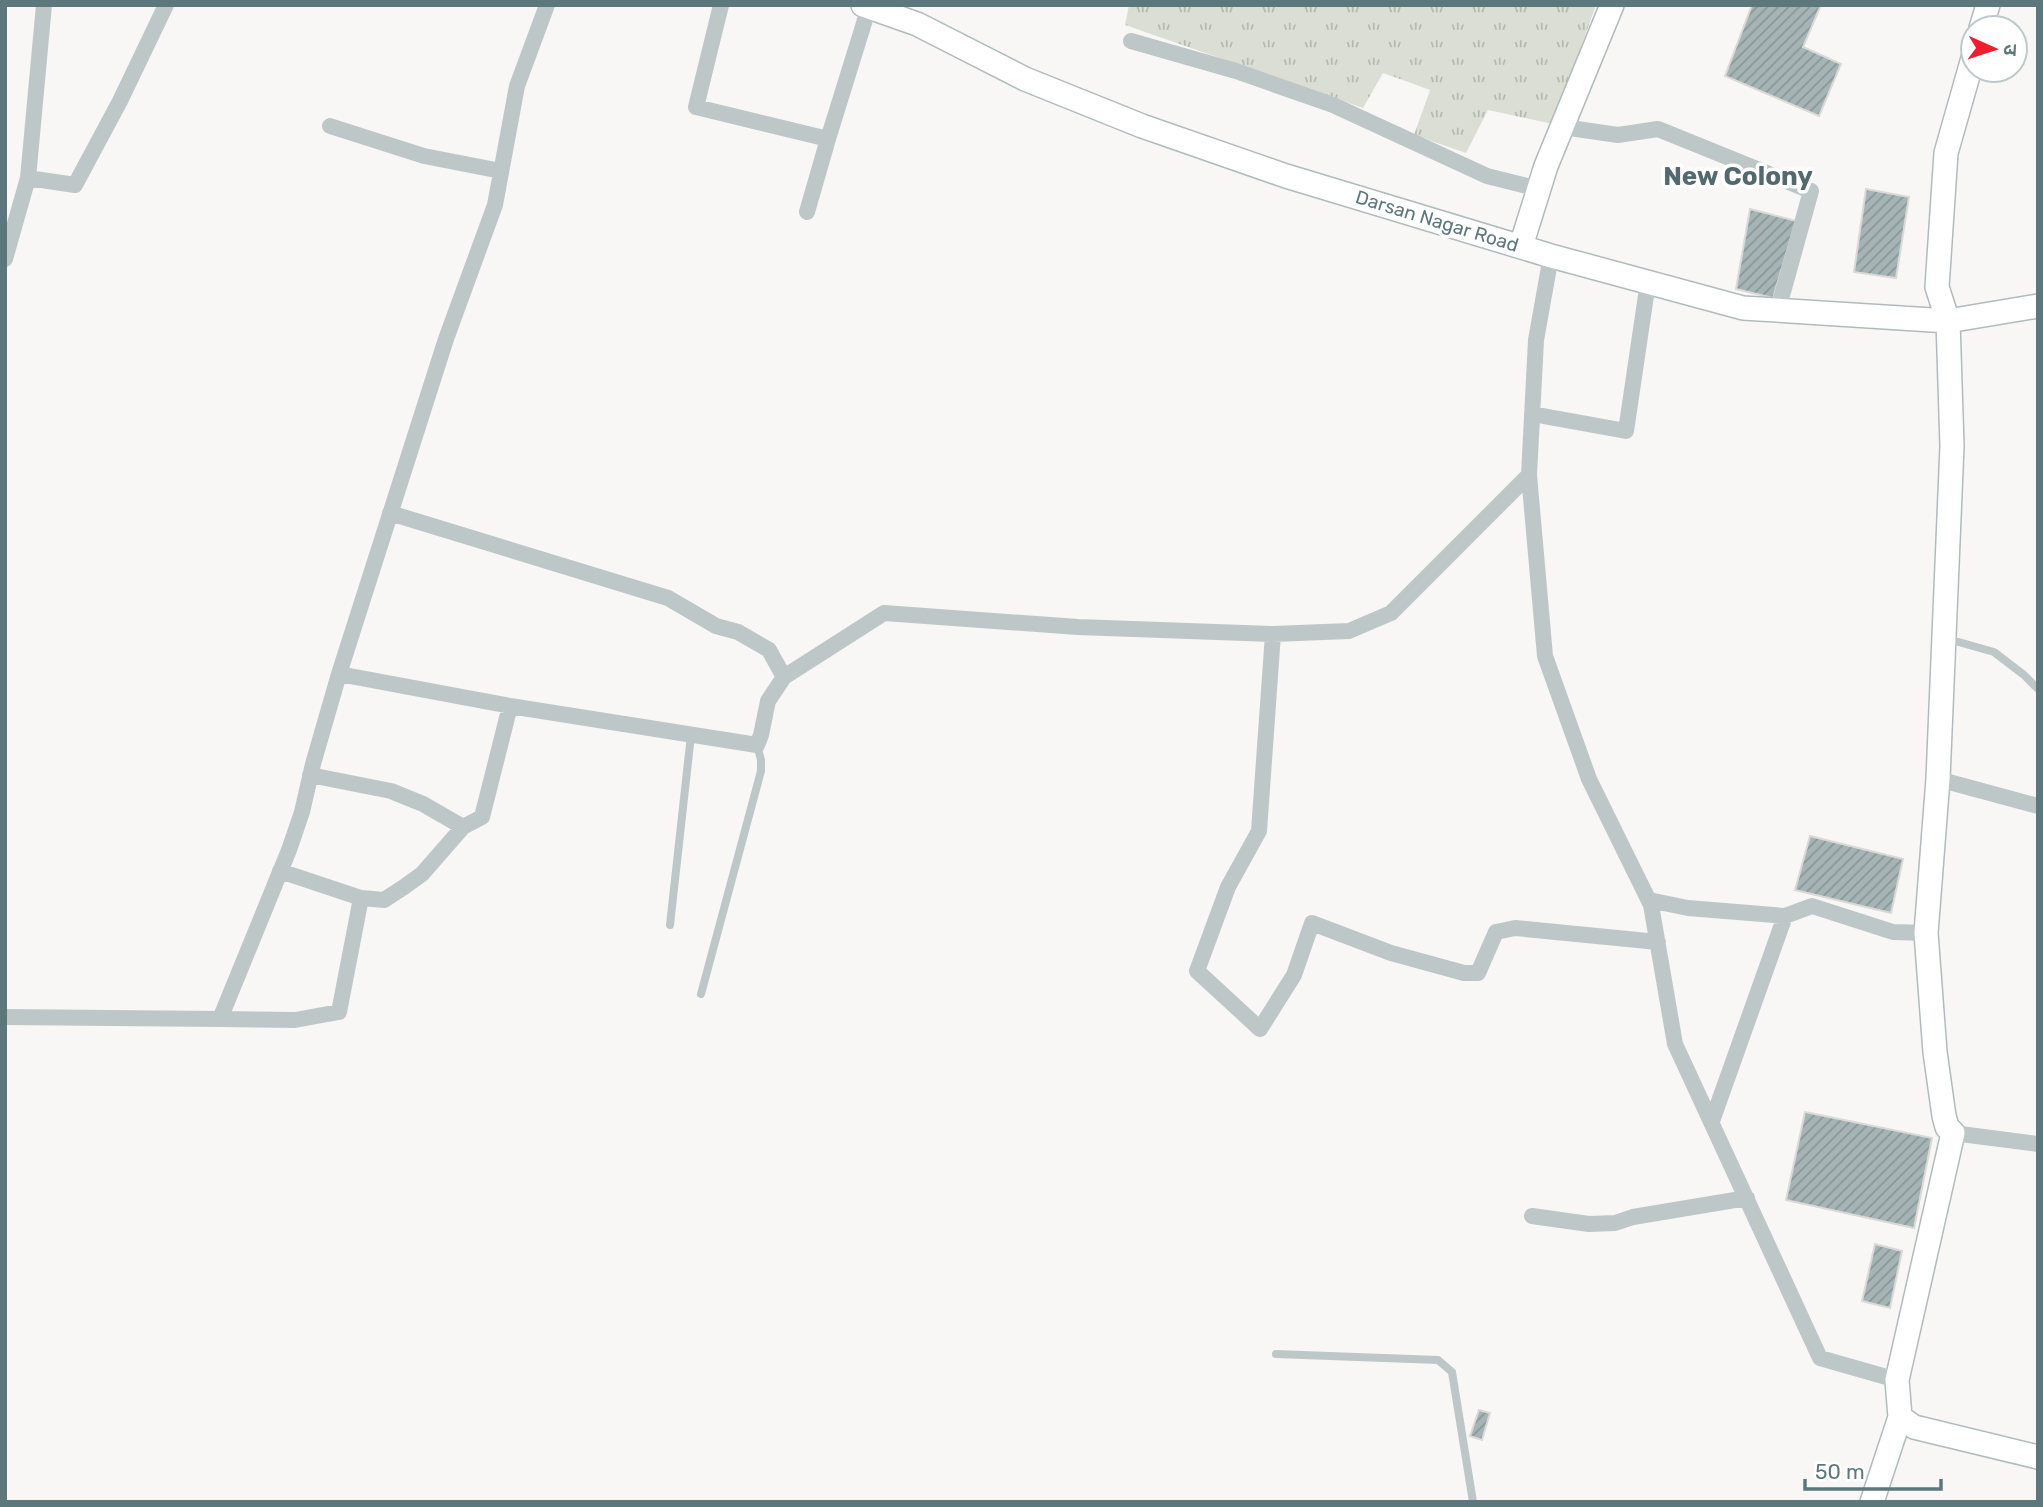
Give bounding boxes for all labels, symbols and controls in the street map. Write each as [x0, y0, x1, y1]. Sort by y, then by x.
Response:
north arrow [1959, 14, 2029, 84]
text: उ [1999, 44, 2022, 57]
district label: New Colony [1663, 161, 1813, 192]
street label: Darsan Nagar Road [1353, 185, 1521, 257]
scale bar [1805, 1448, 1941, 1492]
text: 50 m [1815, 1459, 1865, 1484]

